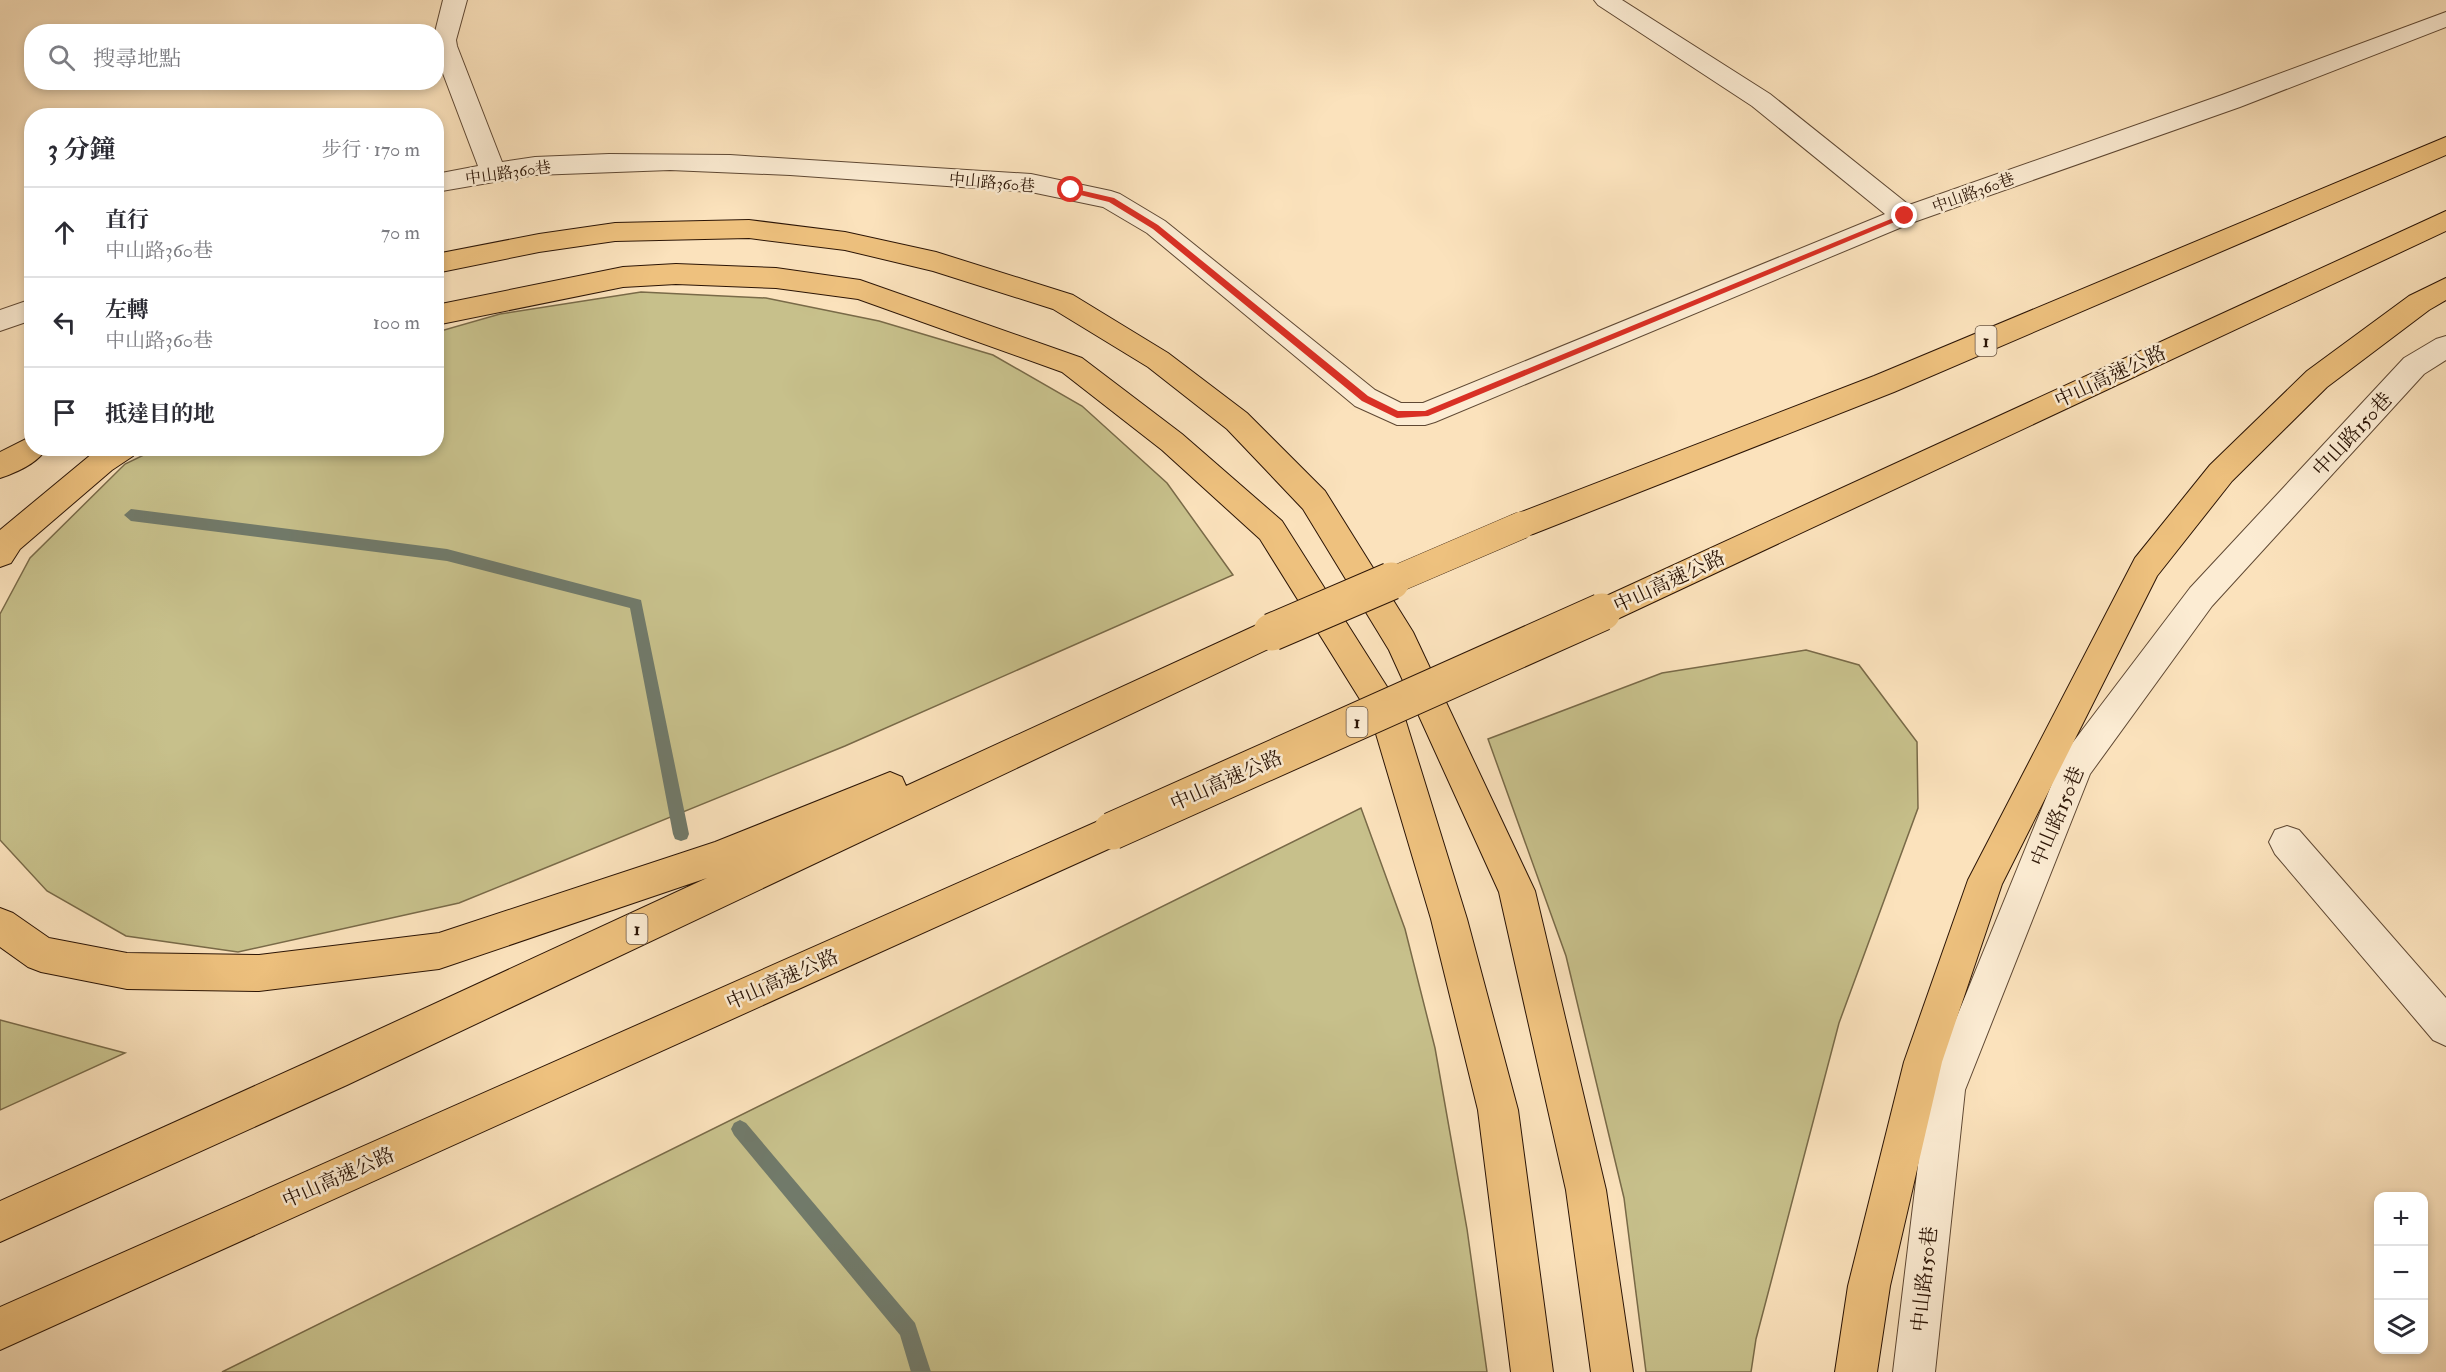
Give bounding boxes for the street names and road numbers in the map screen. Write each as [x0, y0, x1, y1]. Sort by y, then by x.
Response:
street label: 中山路360巷 [464, 157, 552, 189]
street label: 中山路360巷 [948, 169, 1036, 197]
street label: 中山路360巷 [1929, 169, 2017, 217]
road number: 1 [1976, 326, 1996, 356]
street label: 中山高速公路 [2051, 340, 2170, 413]
street label: 中山路150巷 [2307, 387, 2398, 482]
street label: 中山高速公路 [1610, 545, 1729, 618]
road number: 1 [1346, 707, 1368, 737]
street label: 中山高速公路 [1166, 745, 1286, 816]
street label: 中山路150巷 [2025, 763, 2090, 870]
road number: 1 [626, 914, 648, 944]
street label: 中山高速公路 [722, 944, 842, 1015]
street label: 中山高速公路 [278, 1142, 398, 1213]
street label: 中山路150巷 [1907, 1225, 1942, 1333]

